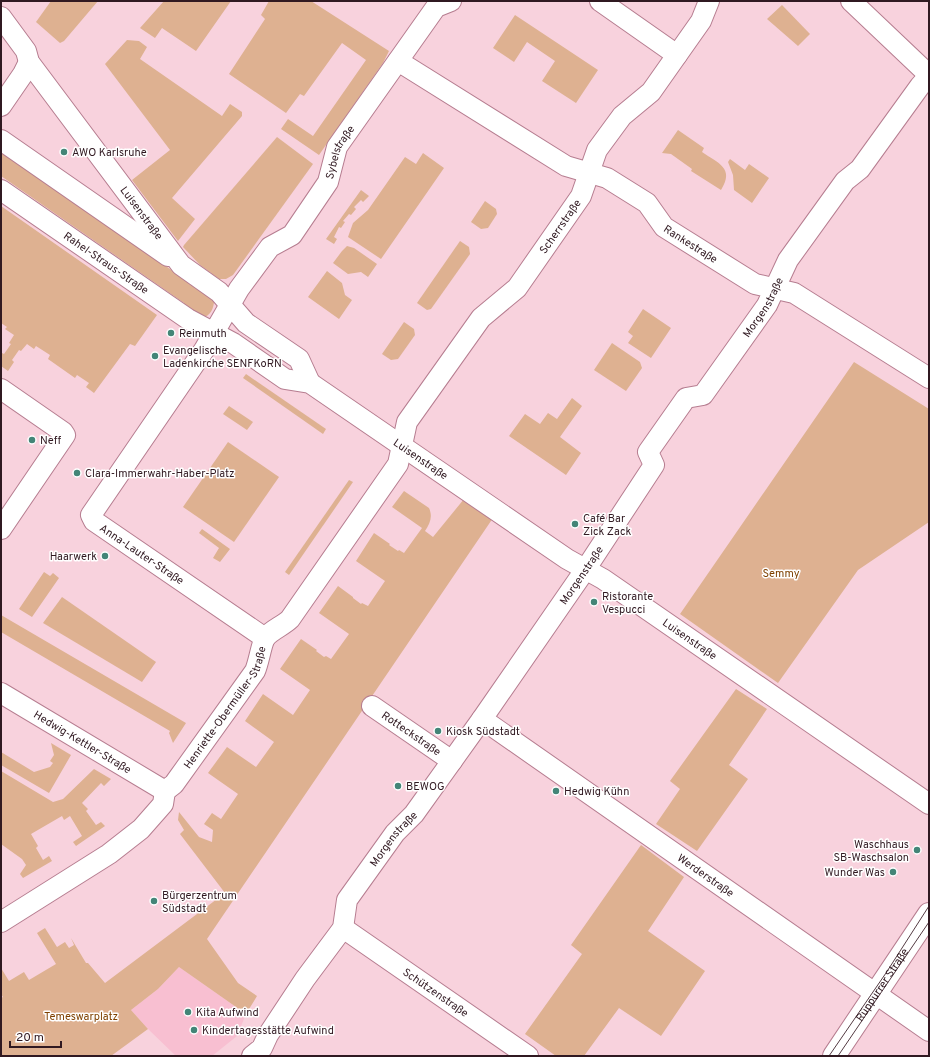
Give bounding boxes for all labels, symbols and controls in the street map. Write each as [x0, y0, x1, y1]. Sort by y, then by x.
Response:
street label: Sybelstraße [323, 123, 358, 181]
place label: AWO Karlsruhe [72, 146, 147, 160]
marker: AWO Karlsruhe [59, 147, 69, 157]
street label: Luisenstraße [117, 184, 166, 243]
street label: Scherrstraße [537, 197, 585, 257]
street label: Rankestraße [661, 222, 720, 267]
street label: Rahel-Straus-Straße [61, 229, 151, 298]
street label: Morgenstraße [740, 275, 787, 341]
place label: Reinmuth [179, 327, 227, 341]
marker: Reinmuth [166, 328, 176, 338]
place label: Evangelische Ladenkirche SENFKoRN [163, 344, 282, 371]
marker: Evangelische Ladenkirche SENFKoRN [150, 351, 160, 361]
place label: Neff [40, 434, 62, 448]
marker: Neff [27, 435, 37, 445]
street label: Luisenstraße [390, 436, 450, 483]
place label: Clara-Immerwahr-Haber-Platz [85, 467, 235, 481]
marker: Clara-Immerwahr-Haber-Platz [72, 468, 82, 478]
place label: Café Bar Zick Zack [583, 512, 631, 539]
marker: Café Bar Zick Zack [570, 519, 580, 529]
street label: Anna-Lauter-Straße [97, 521, 186, 588]
street label: Morgenstraße [557, 544, 607, 608]
place label: Haarwerk [50, 550, 97, 564]
marker: Haarwerk [100, 551, 110, 561]
park label: Semmy [763, 567, 800, 581]
place label: Ristorante Vespucci [602, 590, 653, 617]
marker: Ristorante Vespucci [589, 597, 599, 607]
street label: Luisenstraße [659, 616, 719, 664]
street label: Henriette-Obermüller-Straße [181, 645, 270, 772]
street label: Hedwig-Kettler-Straße [31, 708, 133, 777]
street label: Rotteckstraße [379, 709, 443, 759]
place label: Kiosk Südstadt [446, 725, 520, 739]
marker: Kiosk Südstadt [433, 726, 443, 736]
place label: BEWOG [406, 780, 445, 794]
marker: BEWOG [393, 781, 403, 791]
place label: Hedwig Kühn [564, 785, 629, 799]
marker: Hedwig Kühn [551, 786, 561, 796]
street label: Morgenstraße [367, 809, 421, 870]
place label: Waschhaus SB-Waschsalon [834, 838, 909, 865]
marker: Waschhaus SB-Waschsalon [912, 845, 922, 855]
street label: Werderstraße [674, 851, 736, 901]
place label: Wunder Was [824, 866, 885, 880]
marker: Wunder Was [888, 867, 898, 877]
place label: Bürgerzentrum Südstadt [162, 889, 237, 916]
marker: Bürgerzentrum Südstadt [149, 896, 159, 906]
street label: Rüppurrer Straße [853, 946, 912, 1024]
street label: Schützenstraße [400, 966, 471, 1021]
place label: Kita Aufwind [196, 1006, 259, 1020]
marker: Kita Aufwind [183, 1007, 193, 1017]
park label: Temeswarplatz [44, 1010, 118, 1024]
scale bar [10, 1023, 61, 1049]
place label: Kindertagesstätte Aufwind [202, 1024, 334, 1038]
marker: Kindertagesstätte Aufwind [189, 1025, 199, 1035]
text: 20 m [16, 1030, 44, 1046]

